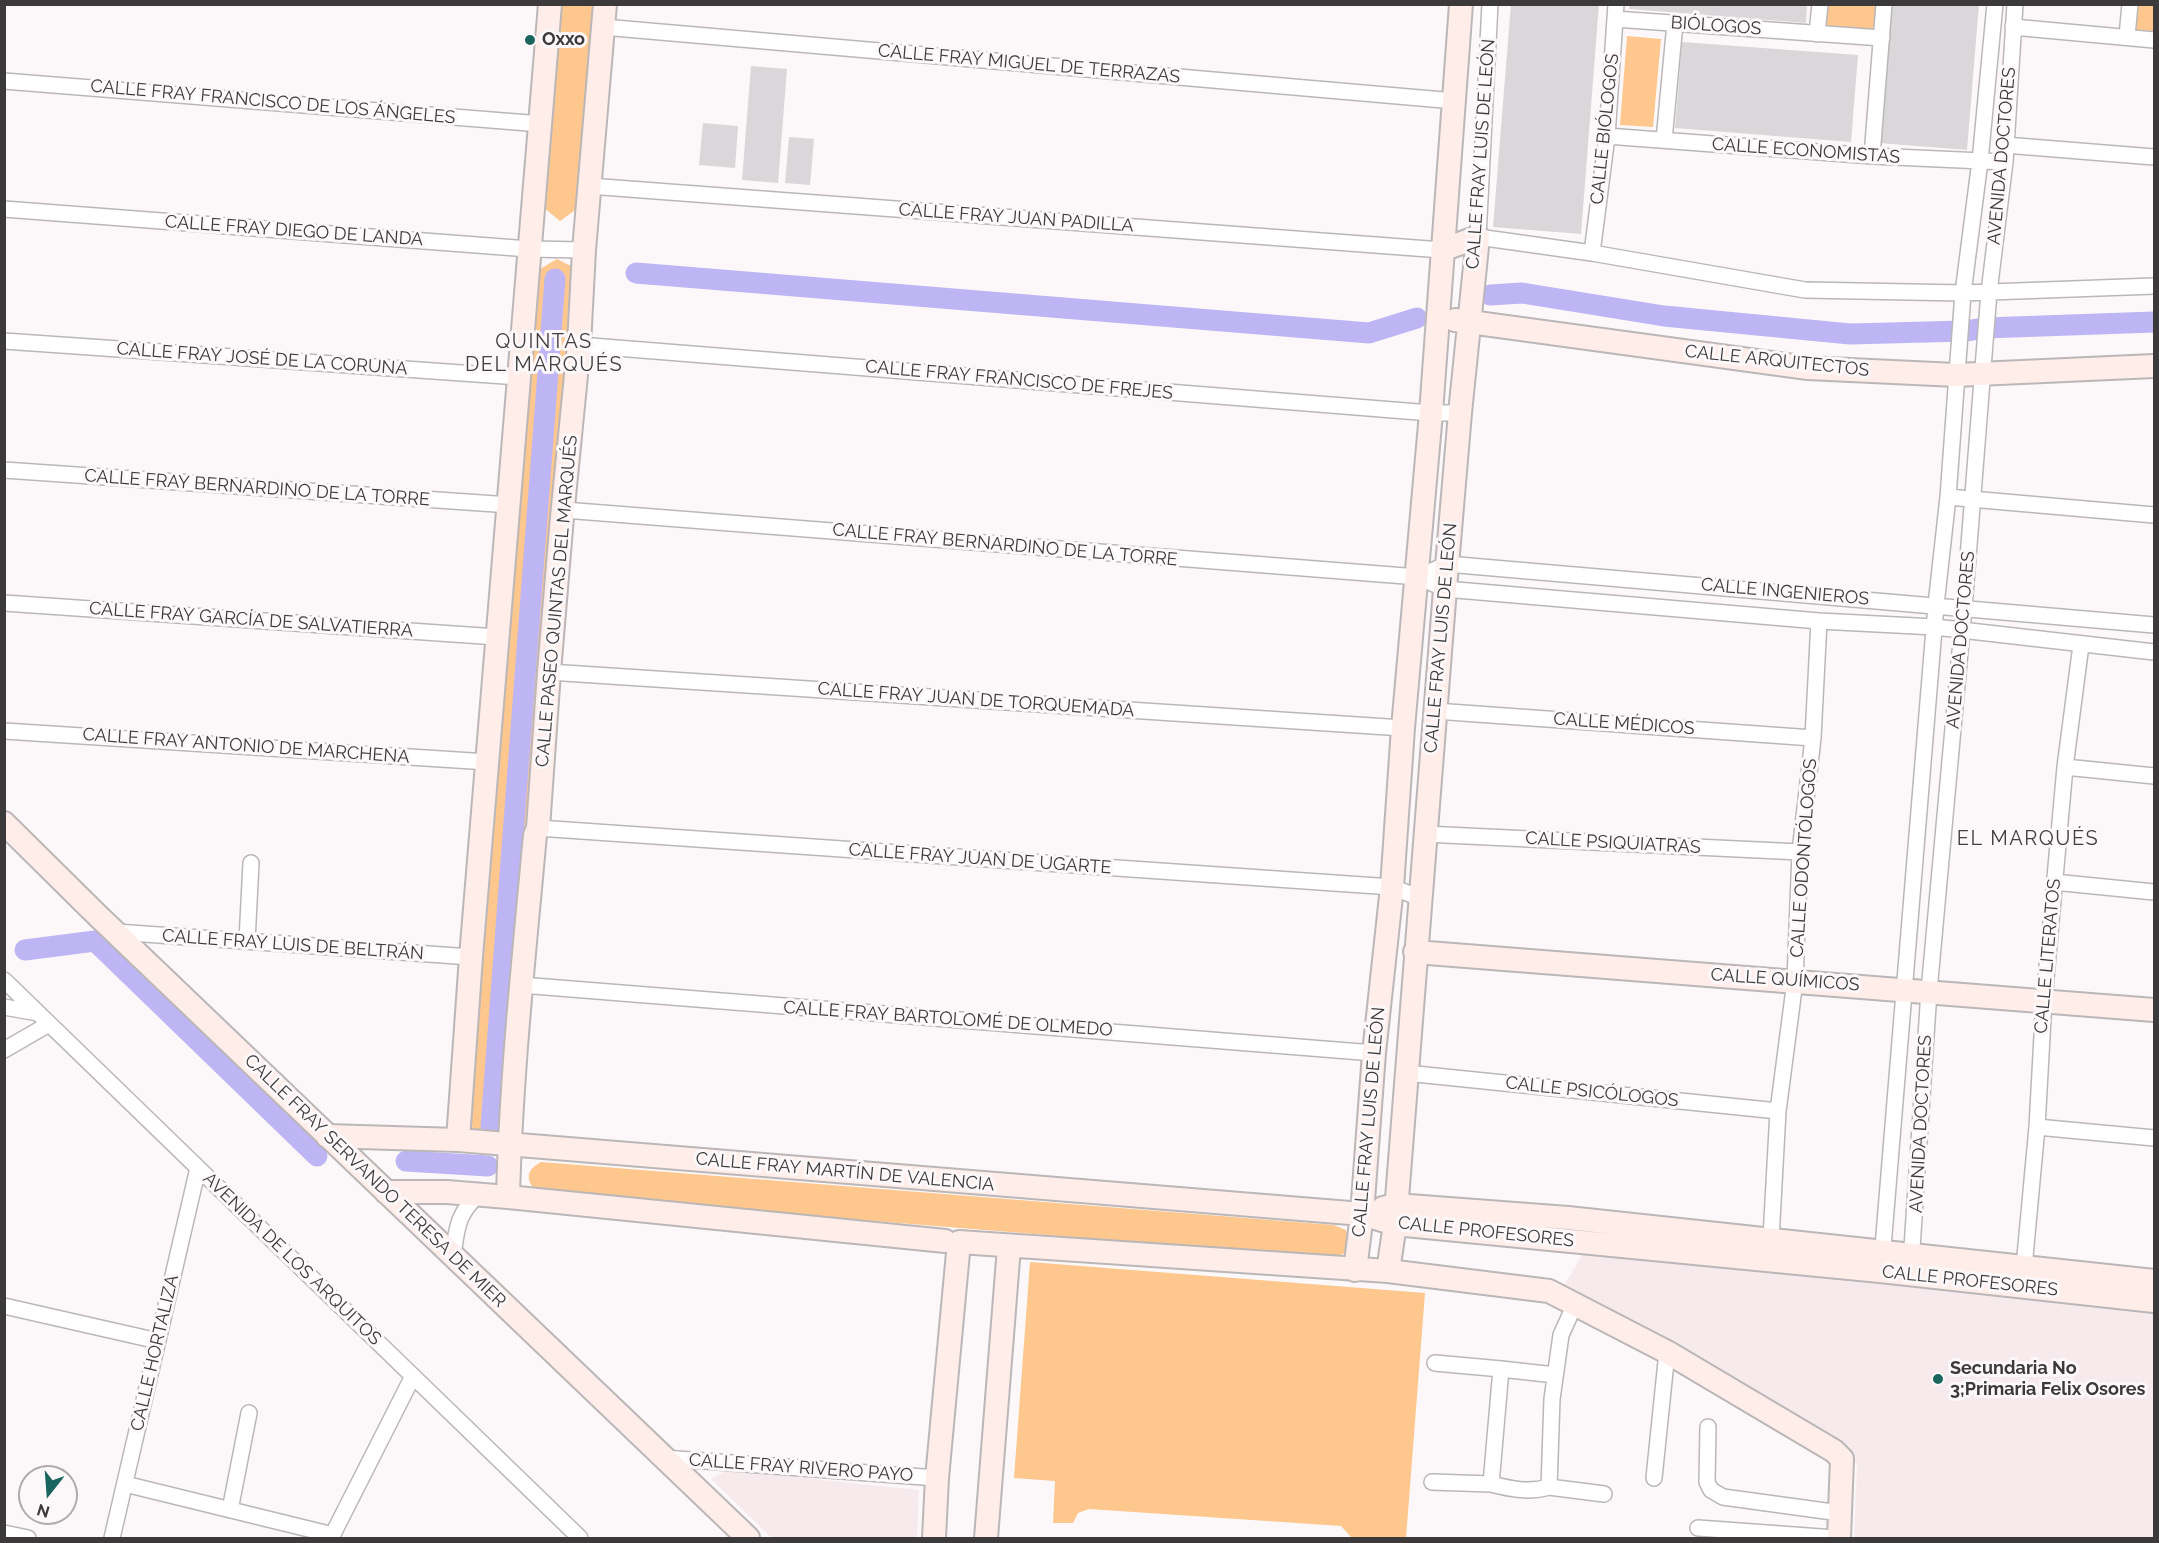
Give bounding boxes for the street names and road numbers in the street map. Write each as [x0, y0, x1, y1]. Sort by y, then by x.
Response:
street label: BIÓLOGOS [1670, 12, 1762, 40]
street label: CALLE FRAY LUIS DE LEÓN [1462, 38, 1500, 270]
street label: CALLE FRAY MIGUEL DE TERRAZAS [877, 40, 1181, 88]
street label: CALLE BIÓLOGOS [1586, 52, 1624, 206]
street label: AVENIDA DOCTORES [1983, 66, 2021, 246]
street label: CALLE FRAY FRANCISCO DE LOS ÁNGELES [90, 75, 456, 129]
street label: CALLE ECONOMISTAS [1711, 134, 1901, 168]
street label: CALLE FRAY JUAN PADILLA [898, 199, 1134, 237]
street label: CALLE FRAY DIEGO DE LANDA [164, 211, 424, 251]
street label: CALLE FRAY JOSÉ DE LA CORUNA [116, 338, 408, 380]
street label: CALLE ARQUITECTOS [1684, 341, 1870, 381]
street label: CALLE FRAY FRANCISCO DE FREJES [864, 356, 1174, 404]
street label: CALLE PASEO QUINTAS DEL MARQUÉS [532, 434, 582, 768]
street label: CALLE FRAY BERNARDINO DE LA TORRE [84, 465, 430, 511]
street label: CALLE FRAY BERNARDINO DE LA TORRE [832, 519, 1178, 571]
street label: CALLE FRAY LUIS DE LEÓN [1420, 522, 1462, 754]
street label: AVENIDA DOCTORES [1942, 550, 1980, 730]
street label: CALLE INGENIEROS [1700, 574, 1870, 610]
street label: CALLE FRAY GARCÍA DE SALVATIERRA [88, 598, 414, 642]
street label: CALLE FRAY JUAN DE TORQUEMADA [817, 678, 1135, 722]
street label: CALLE MÉDICOS [1553, 708, 1695, 740]
street label: CALLE FRAY ANTONIO DE MARCHENA [82, 724, 410, 768]
street label: CALLE ODONTÓLOGOS [1786, 758, 1822, 958]
street label: CALLE PSIQUIATRAS [1525, 828, 1701, 858]
street label: CALLE FRAY JUAN DE UGARTE [848, 839, 1112, 879]
street label: CALLE LITERATOS [2030, 878, 2066, 1034]
street label: CALLE FRAY LUIS DE BELTRÁN [161, 925, 425, 965]
street label: CALLE QUÍMICOS [1710, 964, 1860, 996]
street label: CALLE FRAY BARTOLOMÉ DE OLMEDO [783, 997, 1113, 1041]
street label: CALLE FRAY LUIS DE LEÓN [1348, 1006, 1390, 1238]
street label: AVENIDA DOCTORES [1906, 1034, 1936, 1214]
street label: CALLE FRAY SERVANDO TERESA DE MIER [240, 1050, 510, 1312]
street label: CALLE PSICÓLOGOS [1504, 1072, 1680, 1112]
street label: CALLE FRAY MARTÍN DE VALENCIA [695, 1148, 995, 1196]
street label: AVENIDA DE LOS ARQUITOS [198, 1168, 386, 1350]
street label: CALLE PROFESORES [1397, 1212, 1575, 1252]
street label: CALLE PROFESORES [1881, 1261, 2059, 1301]
street label: CALLE HORTALIZA [127, 1273, 183, 1433]
street label: CALLE FRAY RIVERO PAYO [688, 1449, 914, 1487]

